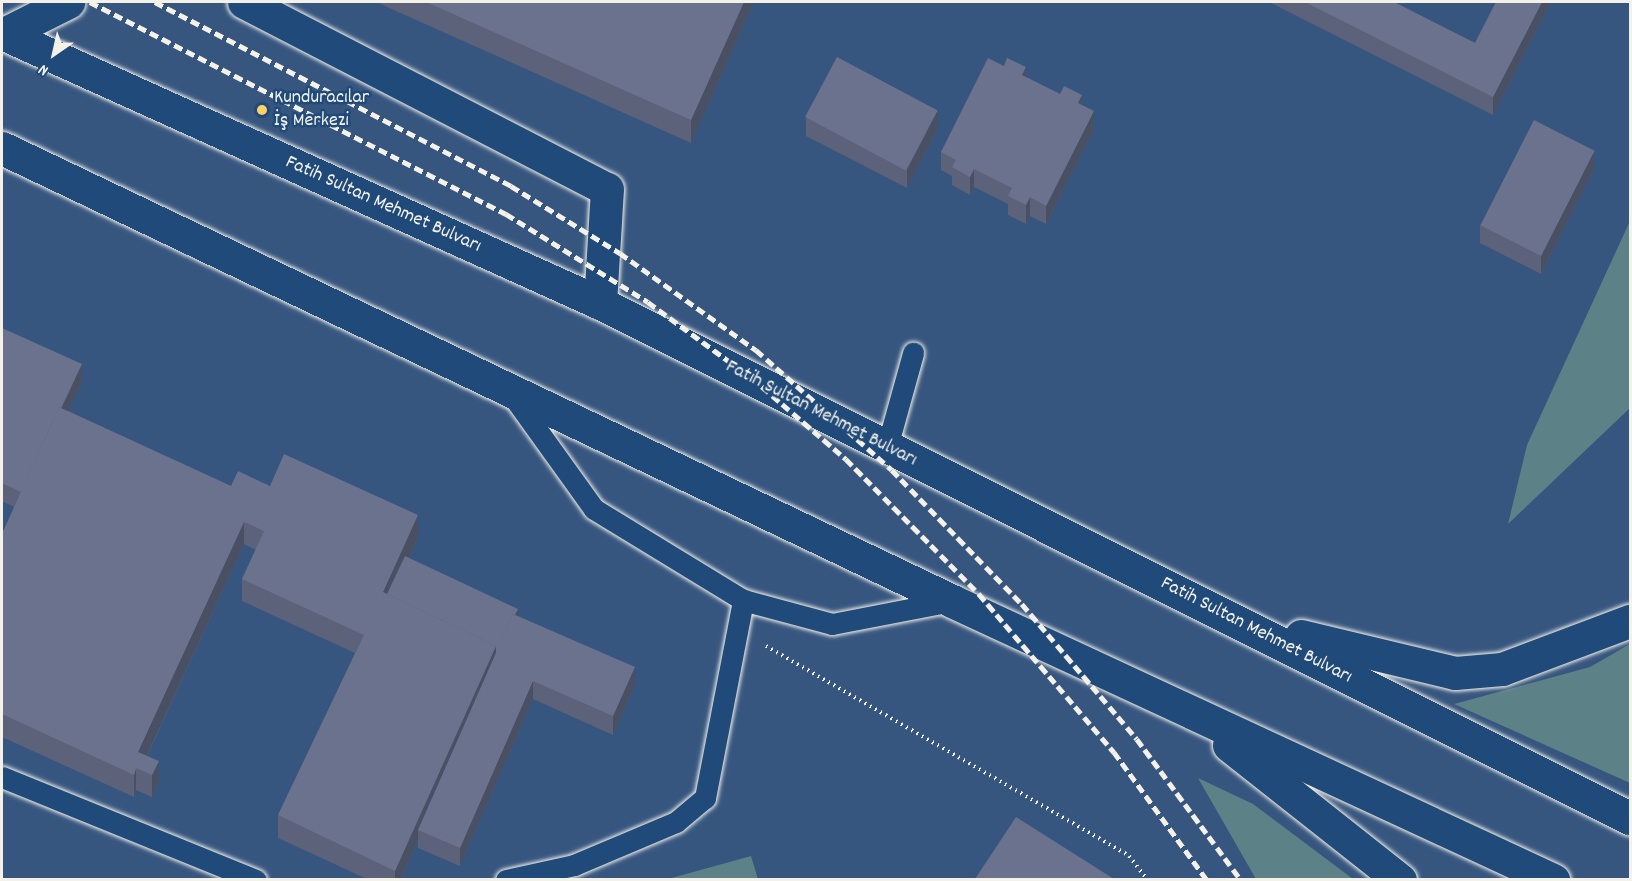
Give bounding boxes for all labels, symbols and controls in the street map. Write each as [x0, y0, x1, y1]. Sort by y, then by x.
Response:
north arrow [24, 24, 84, 84]
text: N [34, 58, 53, 81]
place label: Kunduracılar İş Merkezi [274, 86, 369, 133]
marker: Kunduracılar İş Merkezi [255, 103, 269, 117]
street label: Fatih Sultan Mehmet Bulvarı [281, 151, 485, 259]
street label: Fatih Sultan Mehmet Bulvarı [721, 355, 921, 473]
street label: Fatih Sultan Mehmet Bulvarı [1156, 572, 1356, 690]

